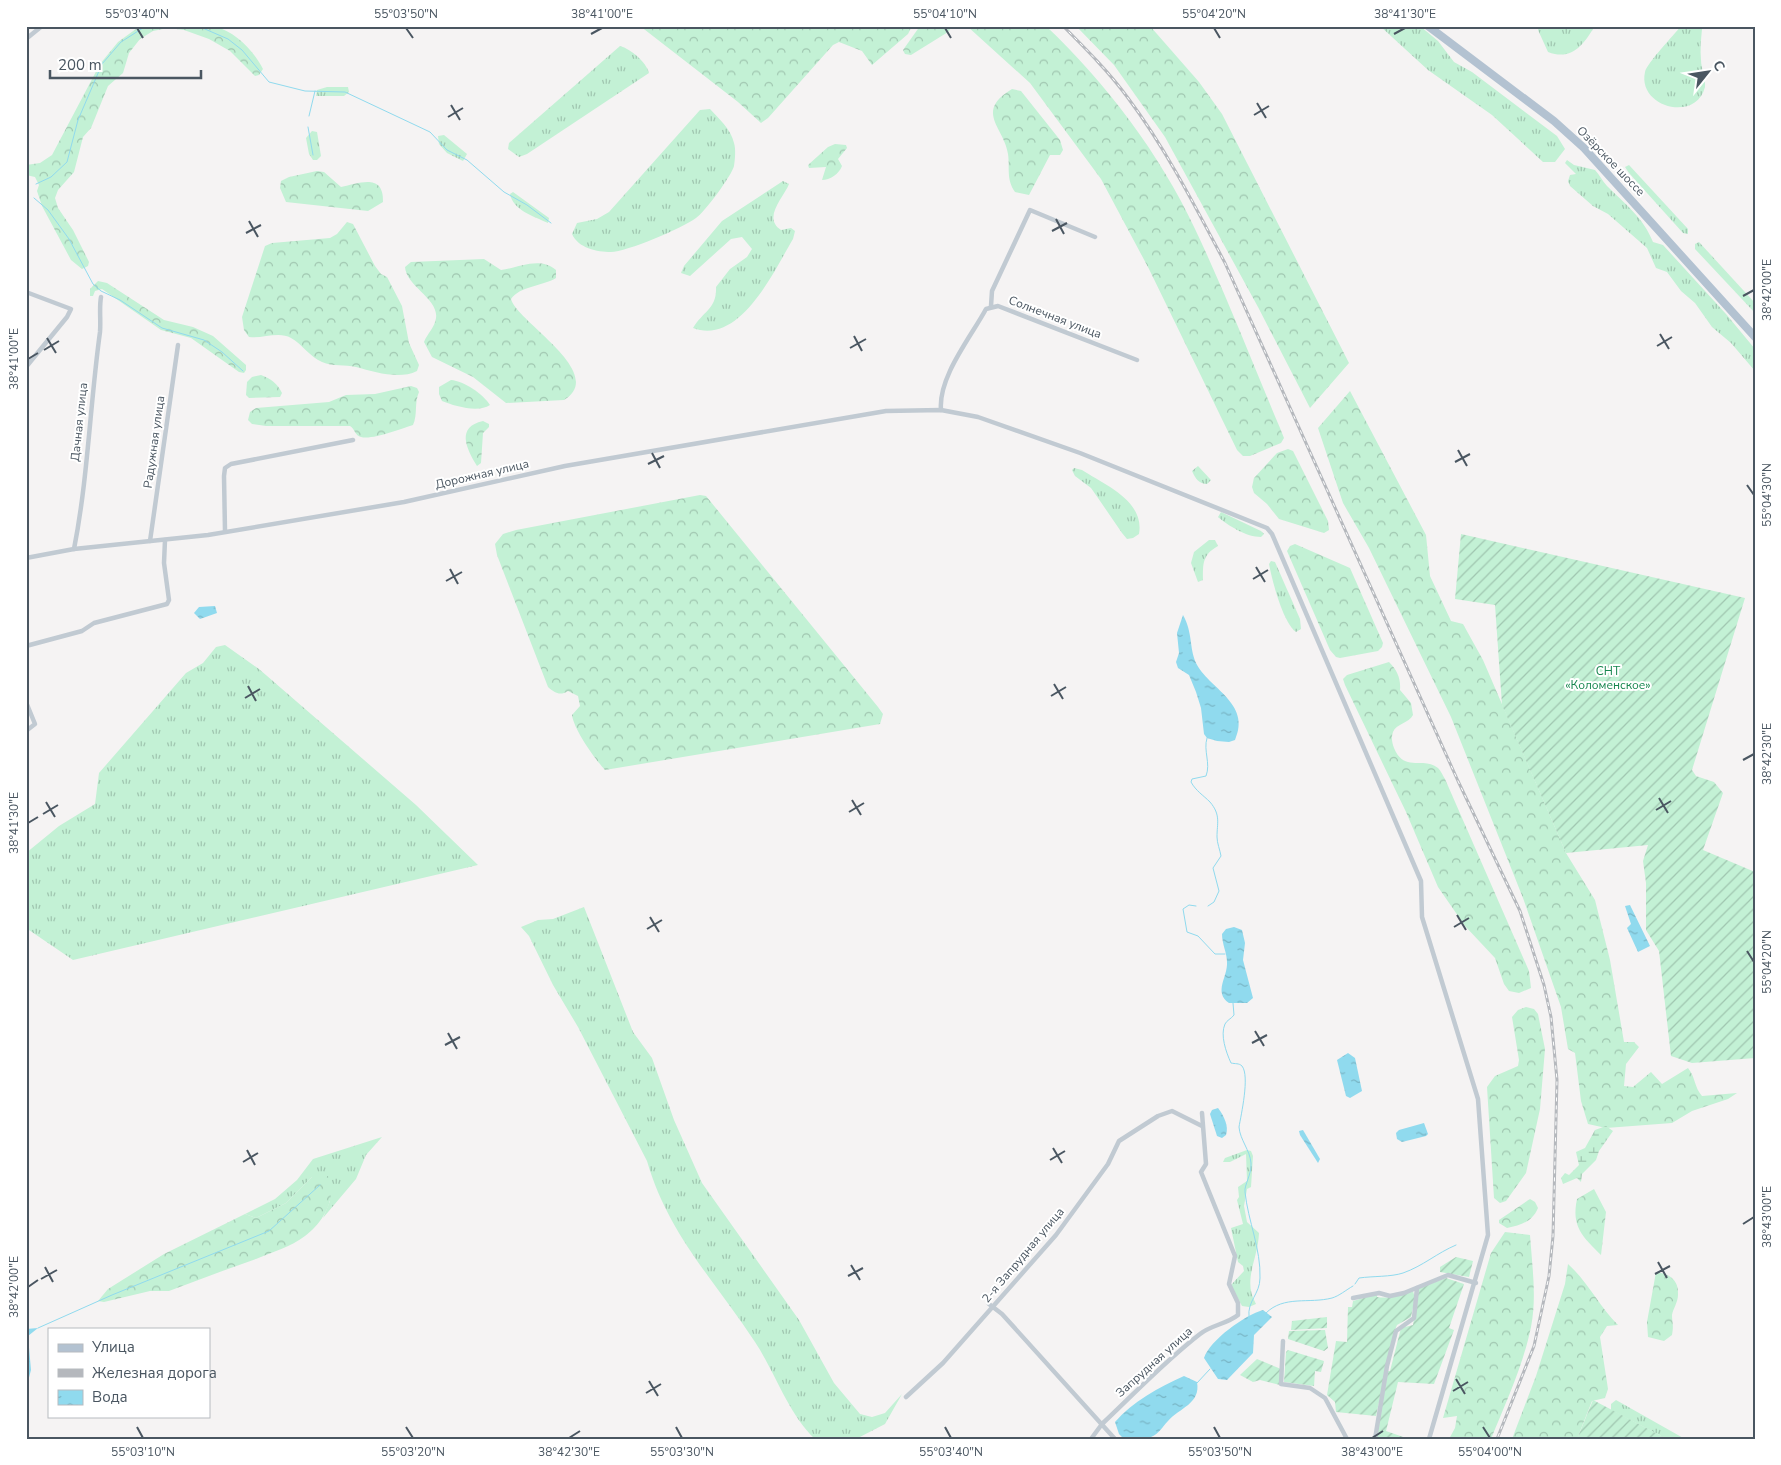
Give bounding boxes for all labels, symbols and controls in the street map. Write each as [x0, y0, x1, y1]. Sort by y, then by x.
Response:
text: 55°03'40"N [105, 6, 169, 22]
text: 55°03'50"N [374, 6, 438, 22]
text: 38°41'00"E [571, 6, 633, 22]
text: 55°04'10"N [913, 6, 977, 22]
text: 55°04'20"N [1182, 6, 1246, 22]
text: 38°41'30"E [1374, 6, 1436, 22]
scale bar [50, 48, 201, 80]
north arrow [1684, 48, 1734, 98]
text: 200 m [58, 55, 102, 75]
text: С [1708, 57, 1730, 75]
street label: Озёрское шоссе [1573, 123, 1649, 199]
text: 38°42'00"E [1759, 259, 1775, 321]
street label: Солнечная улица [1006, 292, 1104, 342]
text: 38°41'00"E [6, 328, 22, 390]
street label: Дачная улица [67, 382, 91, 462]
street label: Радужная улица [140, 395, 168, 489]
street label: Дорожная улица [433, 455, 531, 493]
text: 55°04'30"N [1759, 463, 1775, 527]
park label: СНТ «Коломенское» [1565, 663, 1651, 693]
text: 38°42'30"E [1759, 723, 1775, 785]
text: 38°41'30"E [6, 792, 22, 854]
text: 55°04'20"N [1759, 930, 1775, 994]
text: 38°43'00"E [1759, 1186, 1775, 1248]
street label: 2-я Запрудная улица [978, 1204, 1068, 1306]
text: 38°42'00"E [6, 1256, 22, 1318]
street label: Запрудная улица [1112, 1323, 1196, 1401]
legend [48, 1328, 210, 1418]
text: Улица [91, 1337, 135, 1357]
text: Железная дорога [92, 1363, 217, 1383]
text: Вода [92, 1387, 128, 1407]
text: 55°03'10"N [111, 1444, 175, 1460]
text: 55°03'20"N [381, 1444, 445, 1460]
text: 38°42'30"E [538, 1444, 600, 1460]
text: 55°03'30"N [650, 1444, 714, 1460]
text: 55°03'40"N [919, 1444, 983, 1460]
text: 55°03'50"N [1188, 1444, 1252, 1460]
text: 38°43'00"E [1341, 1444, 1403, 1460]
text: 55°04'00"N [1458, 1444, 1522, 1460]

